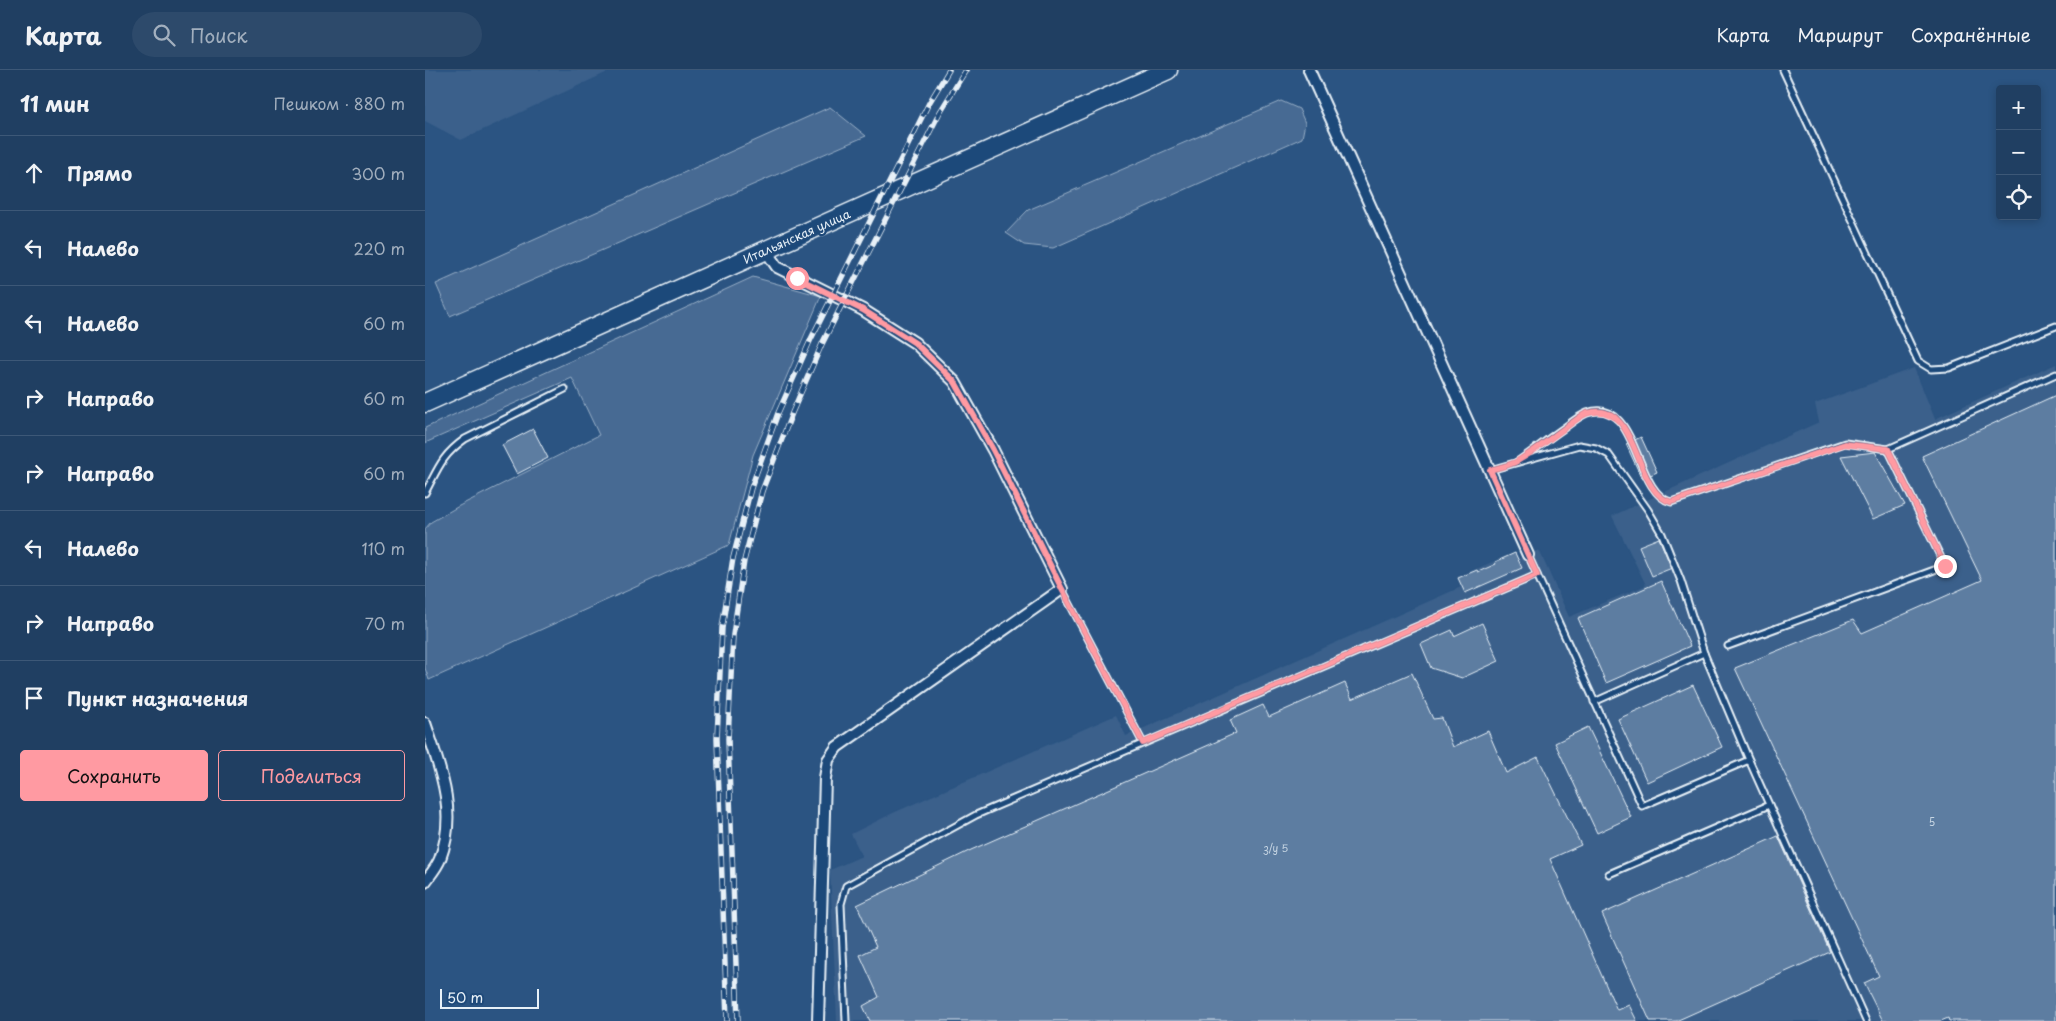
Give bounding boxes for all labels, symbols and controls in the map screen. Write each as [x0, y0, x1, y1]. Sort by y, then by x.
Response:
search box [132, 12, 482, 57]
text: Карта [25, 17, 102, 53]
icon: search [150, 21, 178, 49]
text: Поиск [190, 21, 248, 49]
text: Карта [1717, 21, 1769, 48]
text: Маршрут [1797, 21, 1883, 48]
text: Сохранённые [1911, 21, 2031, 48]
map controls [1996, 85, 2041, 220]
button: + [1996, 85, 2041, 130]
text: 11 мин [20, 87, 90, 119]
text: Пешком · 880 m [273, 91, 405, 115]
button: − [1996, 130, 2041, 175]
icon: ahead [20, 159, 48, 187]
text: Прямо [67, 159, 132, 187]
text: 300 m [351, 161, 405, 185]
button: locate [1996, 175, 2041, 220]
street label: Итальянская улица [740, 204, 854, 268]
icon: left [20, 234, 48, 262]
text: Налево [67, 234, 139, 262]
text: 220 m [354, 236, 405, 260]
route start [786, 267, 809, 290]
icon: left [20, 309, 48, 337]
text: Налево [67, 309, 139, 337]
text: 60 m [363, 311, 405, 335]
icon: right [20, 384, 48, 412]
text: Направо [67, 384, 154, 412]
text: 60 m [363, 386, 405, 410]
icon: right [20, 459, 48, 487]
text: Направо [67, 459, 154, 487]
text: 60 m [363, 461, 405, 485]
icon: left [20, 534, 48, 562]
text: Налево [67, 534, 139, 562]
text: 110 m [362, 536, 405, 560]
route end [1934, 555, 1957, 578]
icon: right [20, 609, 48, 637]
text: Направо [67, 609, 154, 637]
text: 70 m [365, 611, 405, 635]
icon: arrive [20, 684, 48, 712]
text: Пункт назначения [67, 684, 248, 712]
button: Сохранить [20, 750, 208, 801]
button: Поделиться [218, 750, 405, 801]
house number: 5 [1929, 814, 1935, 829]
house number: з/у 5 [1263, 840, 1289, 855]
scale bar [440, 986, 539, 1009]
text: 50 m [447, 987, 483, 1008]

